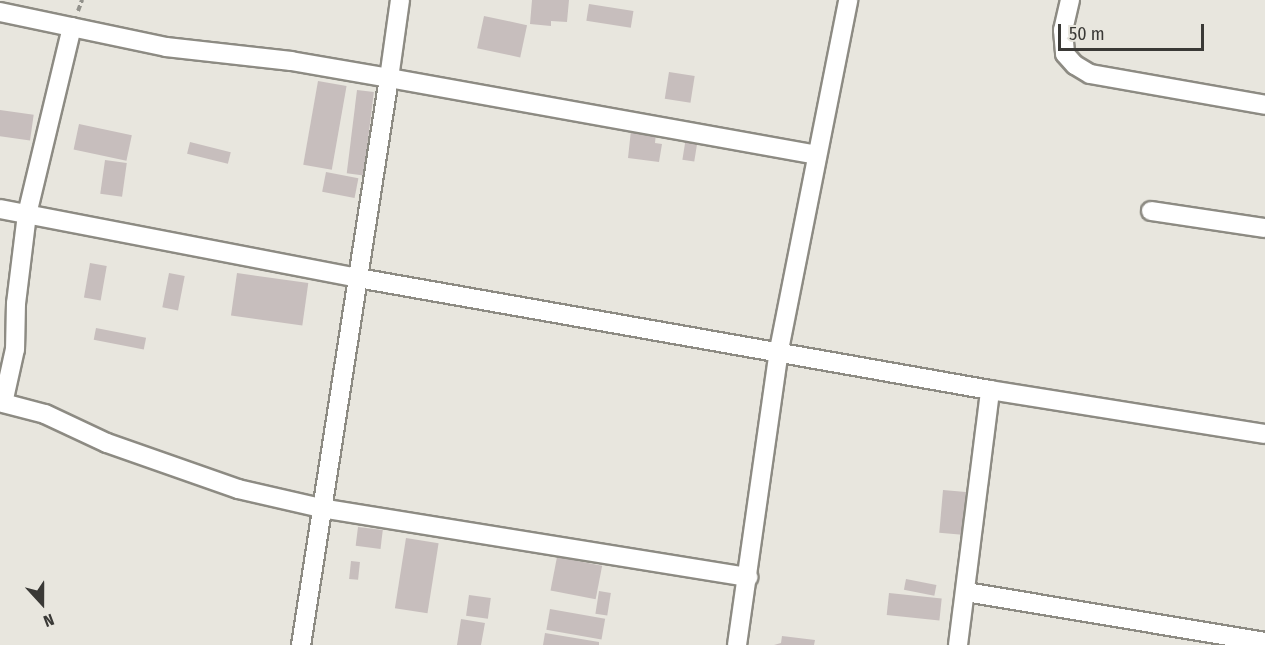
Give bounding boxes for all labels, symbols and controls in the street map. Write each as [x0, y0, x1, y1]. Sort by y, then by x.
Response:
scale bar [1061, 12, 1206, 50]
text: 50 m [1069, 23, 1105, 45]
north arrow [12, 573, 72, 633]
text: N [41, 610, 57, 631]

